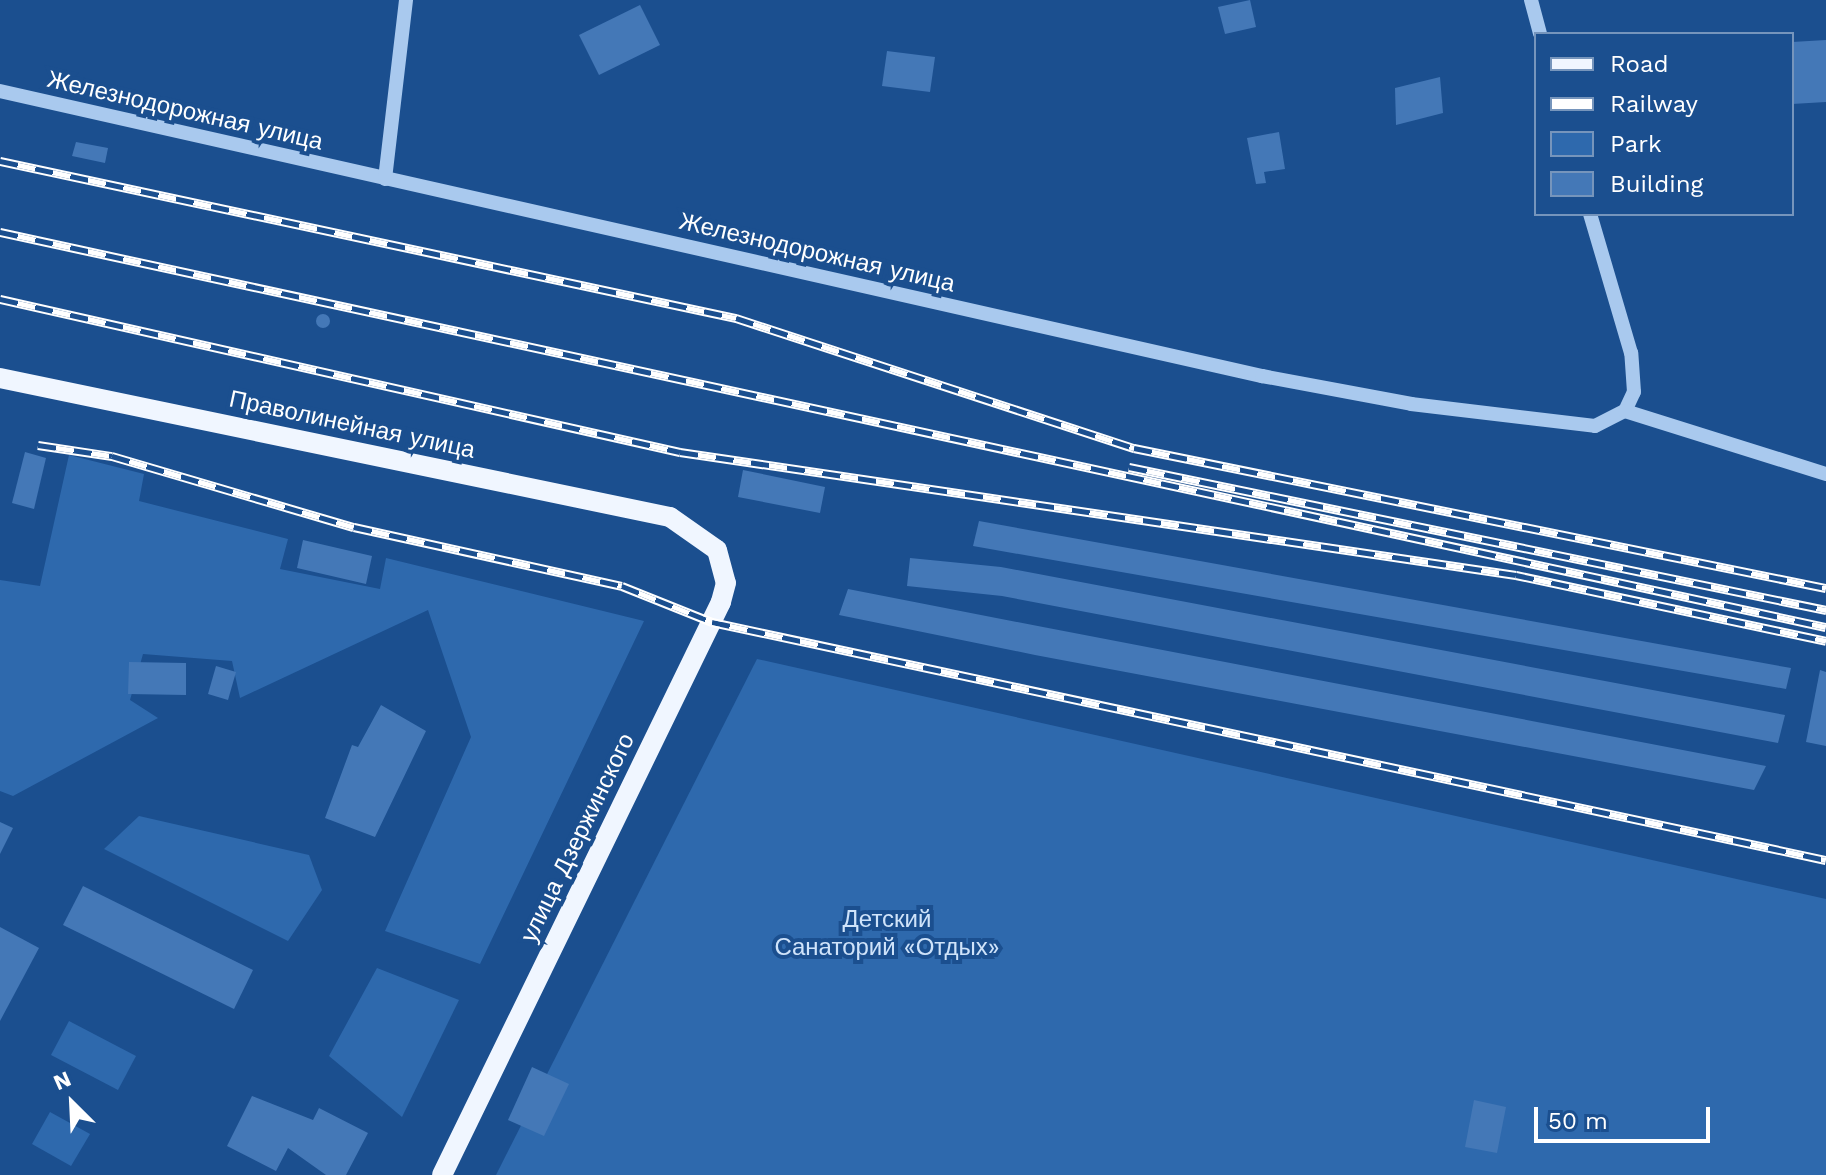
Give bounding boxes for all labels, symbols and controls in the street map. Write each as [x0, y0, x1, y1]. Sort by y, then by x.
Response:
legend [1534, 32, 1794, 216]
text: Road [1610, 50, 1669, 78]
street label: Железнодорожная улица [44, 65, 326, 157]
text: Railway [1610, 90, 1698, 118]
text: Park [1610, 130, 1662, 158]
text: Building [1610, 170, 1703, 198]
street label: Железнодорожная улица [676, 207, 958, 299]
street label: Праволинейная улица [227, 385, 477, 465]
street label: улица Дзержинского [515, 729, 641, 947]
park label: Детский Санаторий «Отдых» [774, 906, 1000, 962]
north arrow [32, 1063, 112, 1143]
text: N [49, 1066, 75, 1095]
scale bar [1538, 1091, 1714, 1141]
text: 50 m [1548, 1107, 1608, 1135]

